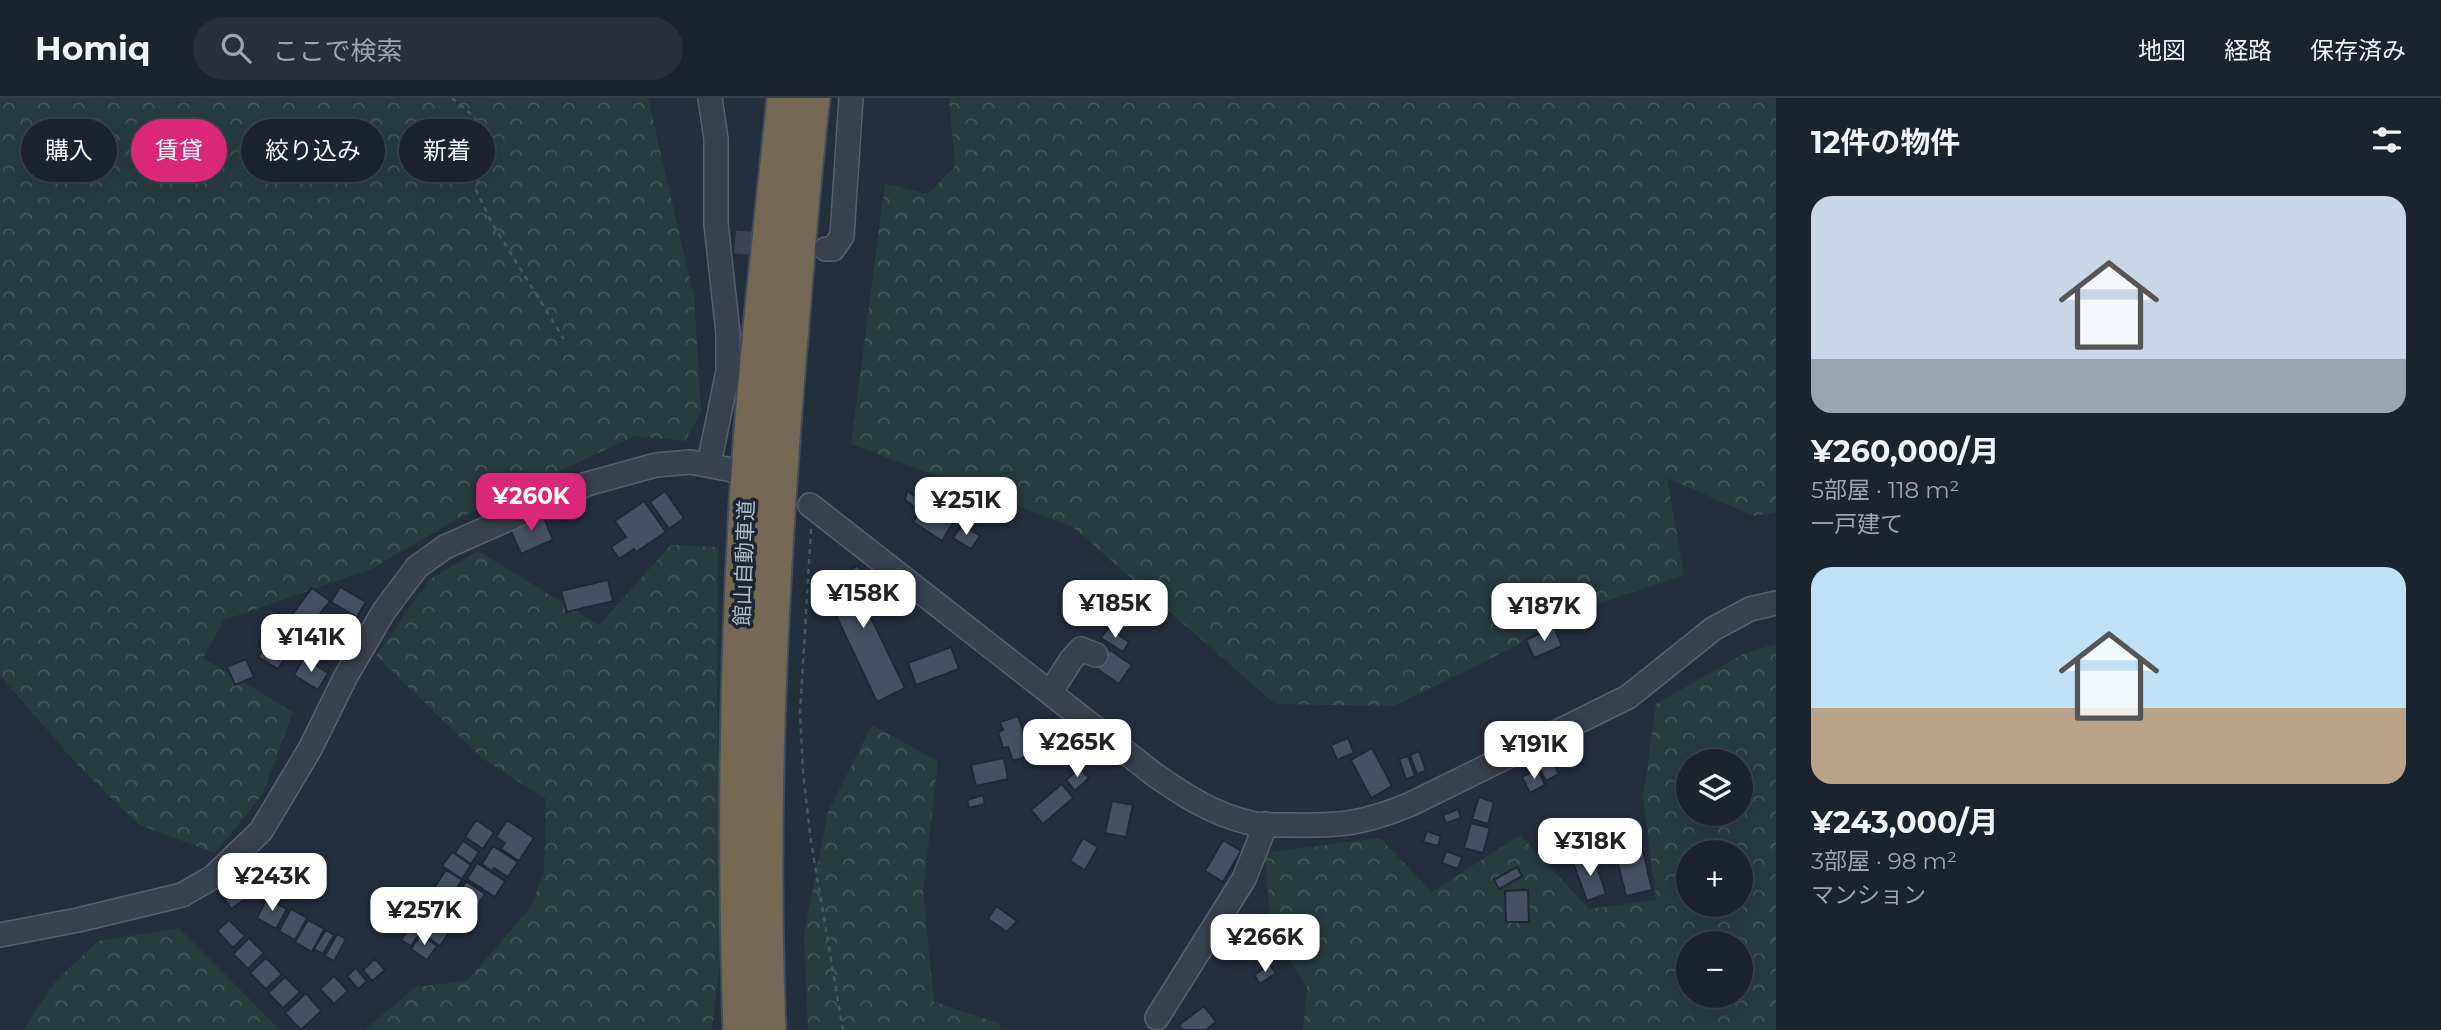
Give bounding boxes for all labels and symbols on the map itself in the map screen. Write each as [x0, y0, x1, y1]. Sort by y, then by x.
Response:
pin: ¥260K [482, 474, 580, 533]
pin: ¥251K [917, 478, 1015, 537]
street label: 館山自動車道 [729, 500, 759, 626]
pin: ¥158K [814, 570, 912, 630]
pin: ¥185K [1066, 580, 1164, 640]
pin: ¥187K [1495, 584, 1593, 643]
pin: ¥141K [262, 614, 360, 674]
pin: ¥265K [1028, 720, 1126, 779]
pin: ¥191K [1485, 722, 1583, 781]
pin: ¥318K [1541, 818, 1639, 878]
pin: ¥243K [223, 854, 321, 913]
pin: ¥257K [375, 888, 473, 947]
pin: ¥266K [1216, 914, 1314, 974]

